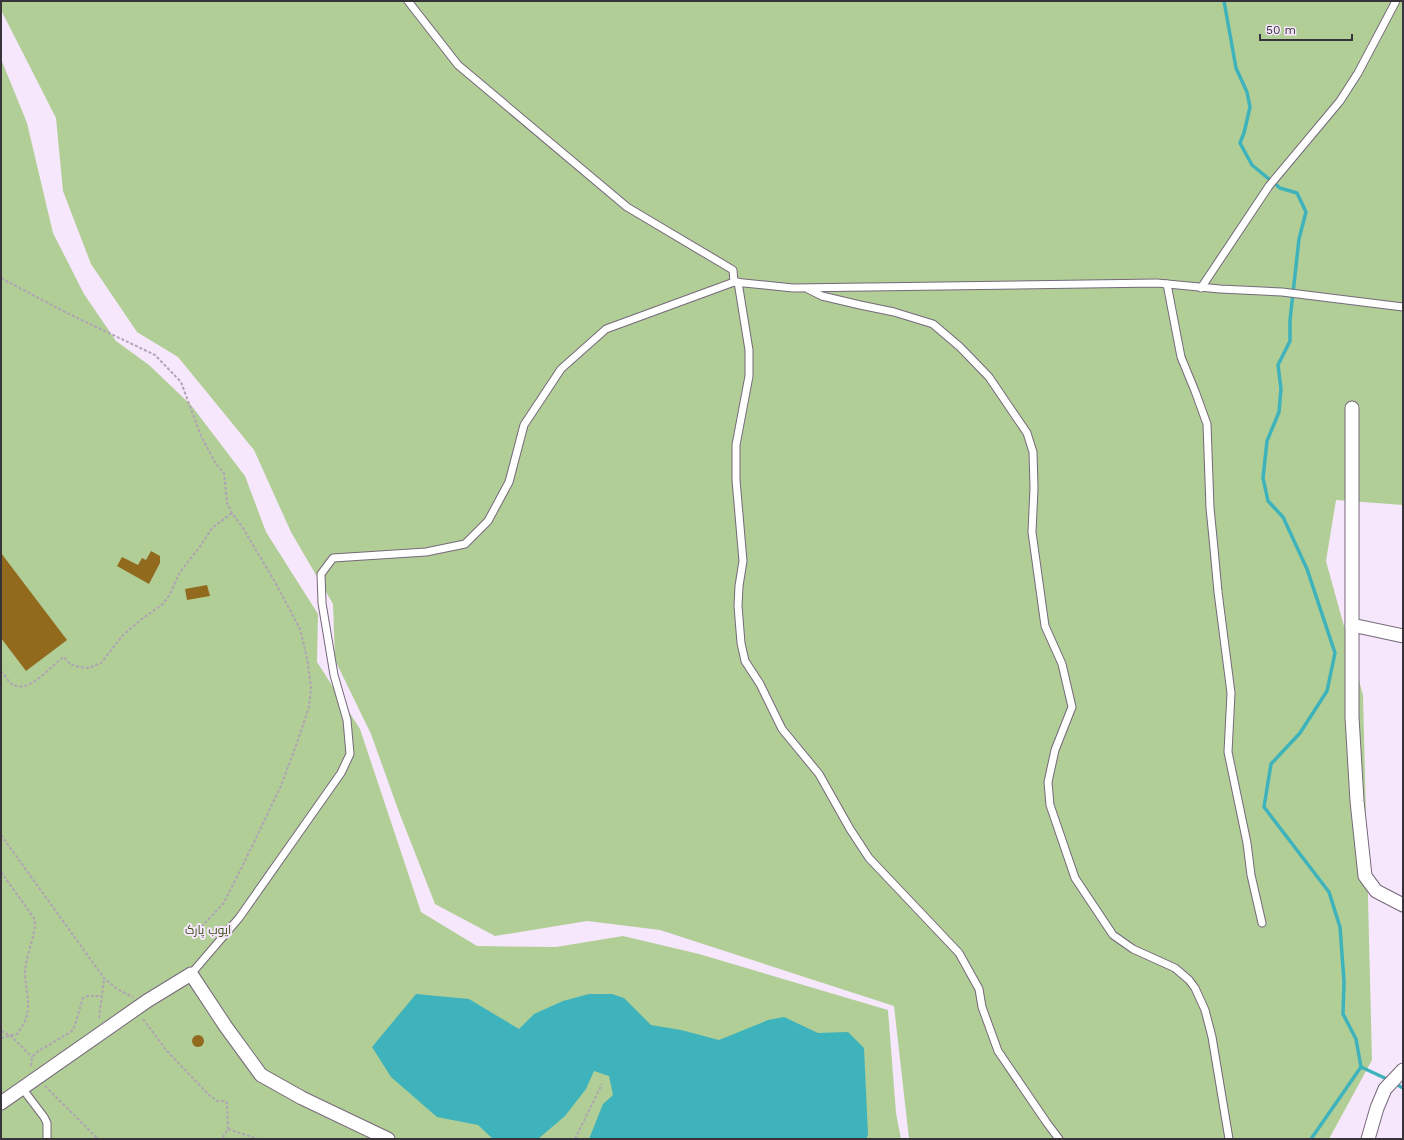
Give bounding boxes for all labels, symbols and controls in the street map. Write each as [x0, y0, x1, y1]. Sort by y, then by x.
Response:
scale bar [1260, 16, 1352, 42]
text: 50 m [1266, 23, 1296, 37]
park label: ایوب پارک [185, 923, 231, 939]

